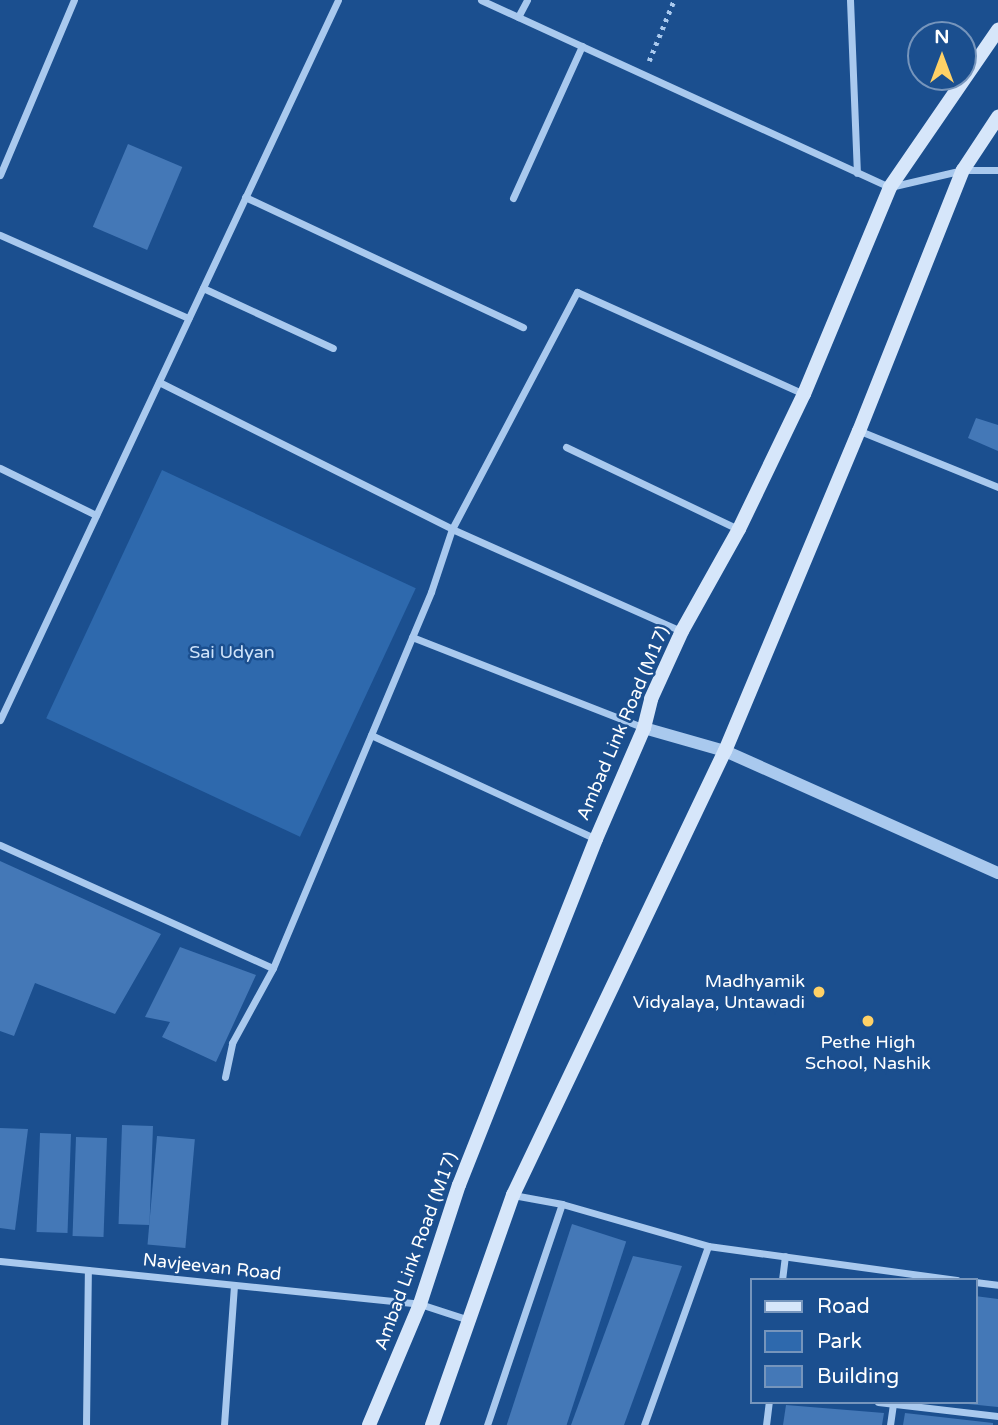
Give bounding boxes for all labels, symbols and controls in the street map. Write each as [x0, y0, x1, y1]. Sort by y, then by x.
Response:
north arrow [907, 21, 977, 91]
text: N [934, 26, 950, 48]
street label: Ambad Link Road (M17) [572, 623, 674, 823]
park label: Sai Udyan [189, 641, 275, 663]
place label: Madhyamik Vidyalaya, Untawadi [633, 971, 805, 1014]
marker: Madhyamik Vidyalaya, Untawadi [811, 984, 827, 1000]
marker: Pethe High School, Nashik [860, 1013, 876, 1029]
place label: Pethe High School, Nashik [805, 1032, 931, 1074]
street label: Ambad Link Road (M17) [370, 1149, 462, 1353]
street label: Navjeevan Road [142, 1249, 282, 1285]
legend [750, 1278, 977, 1404]
text: Road [817, 1294, 870, 1319]
text: Park [817, 1329, 862, 1354]
text: Building [817, 1364, 899, 1389]

